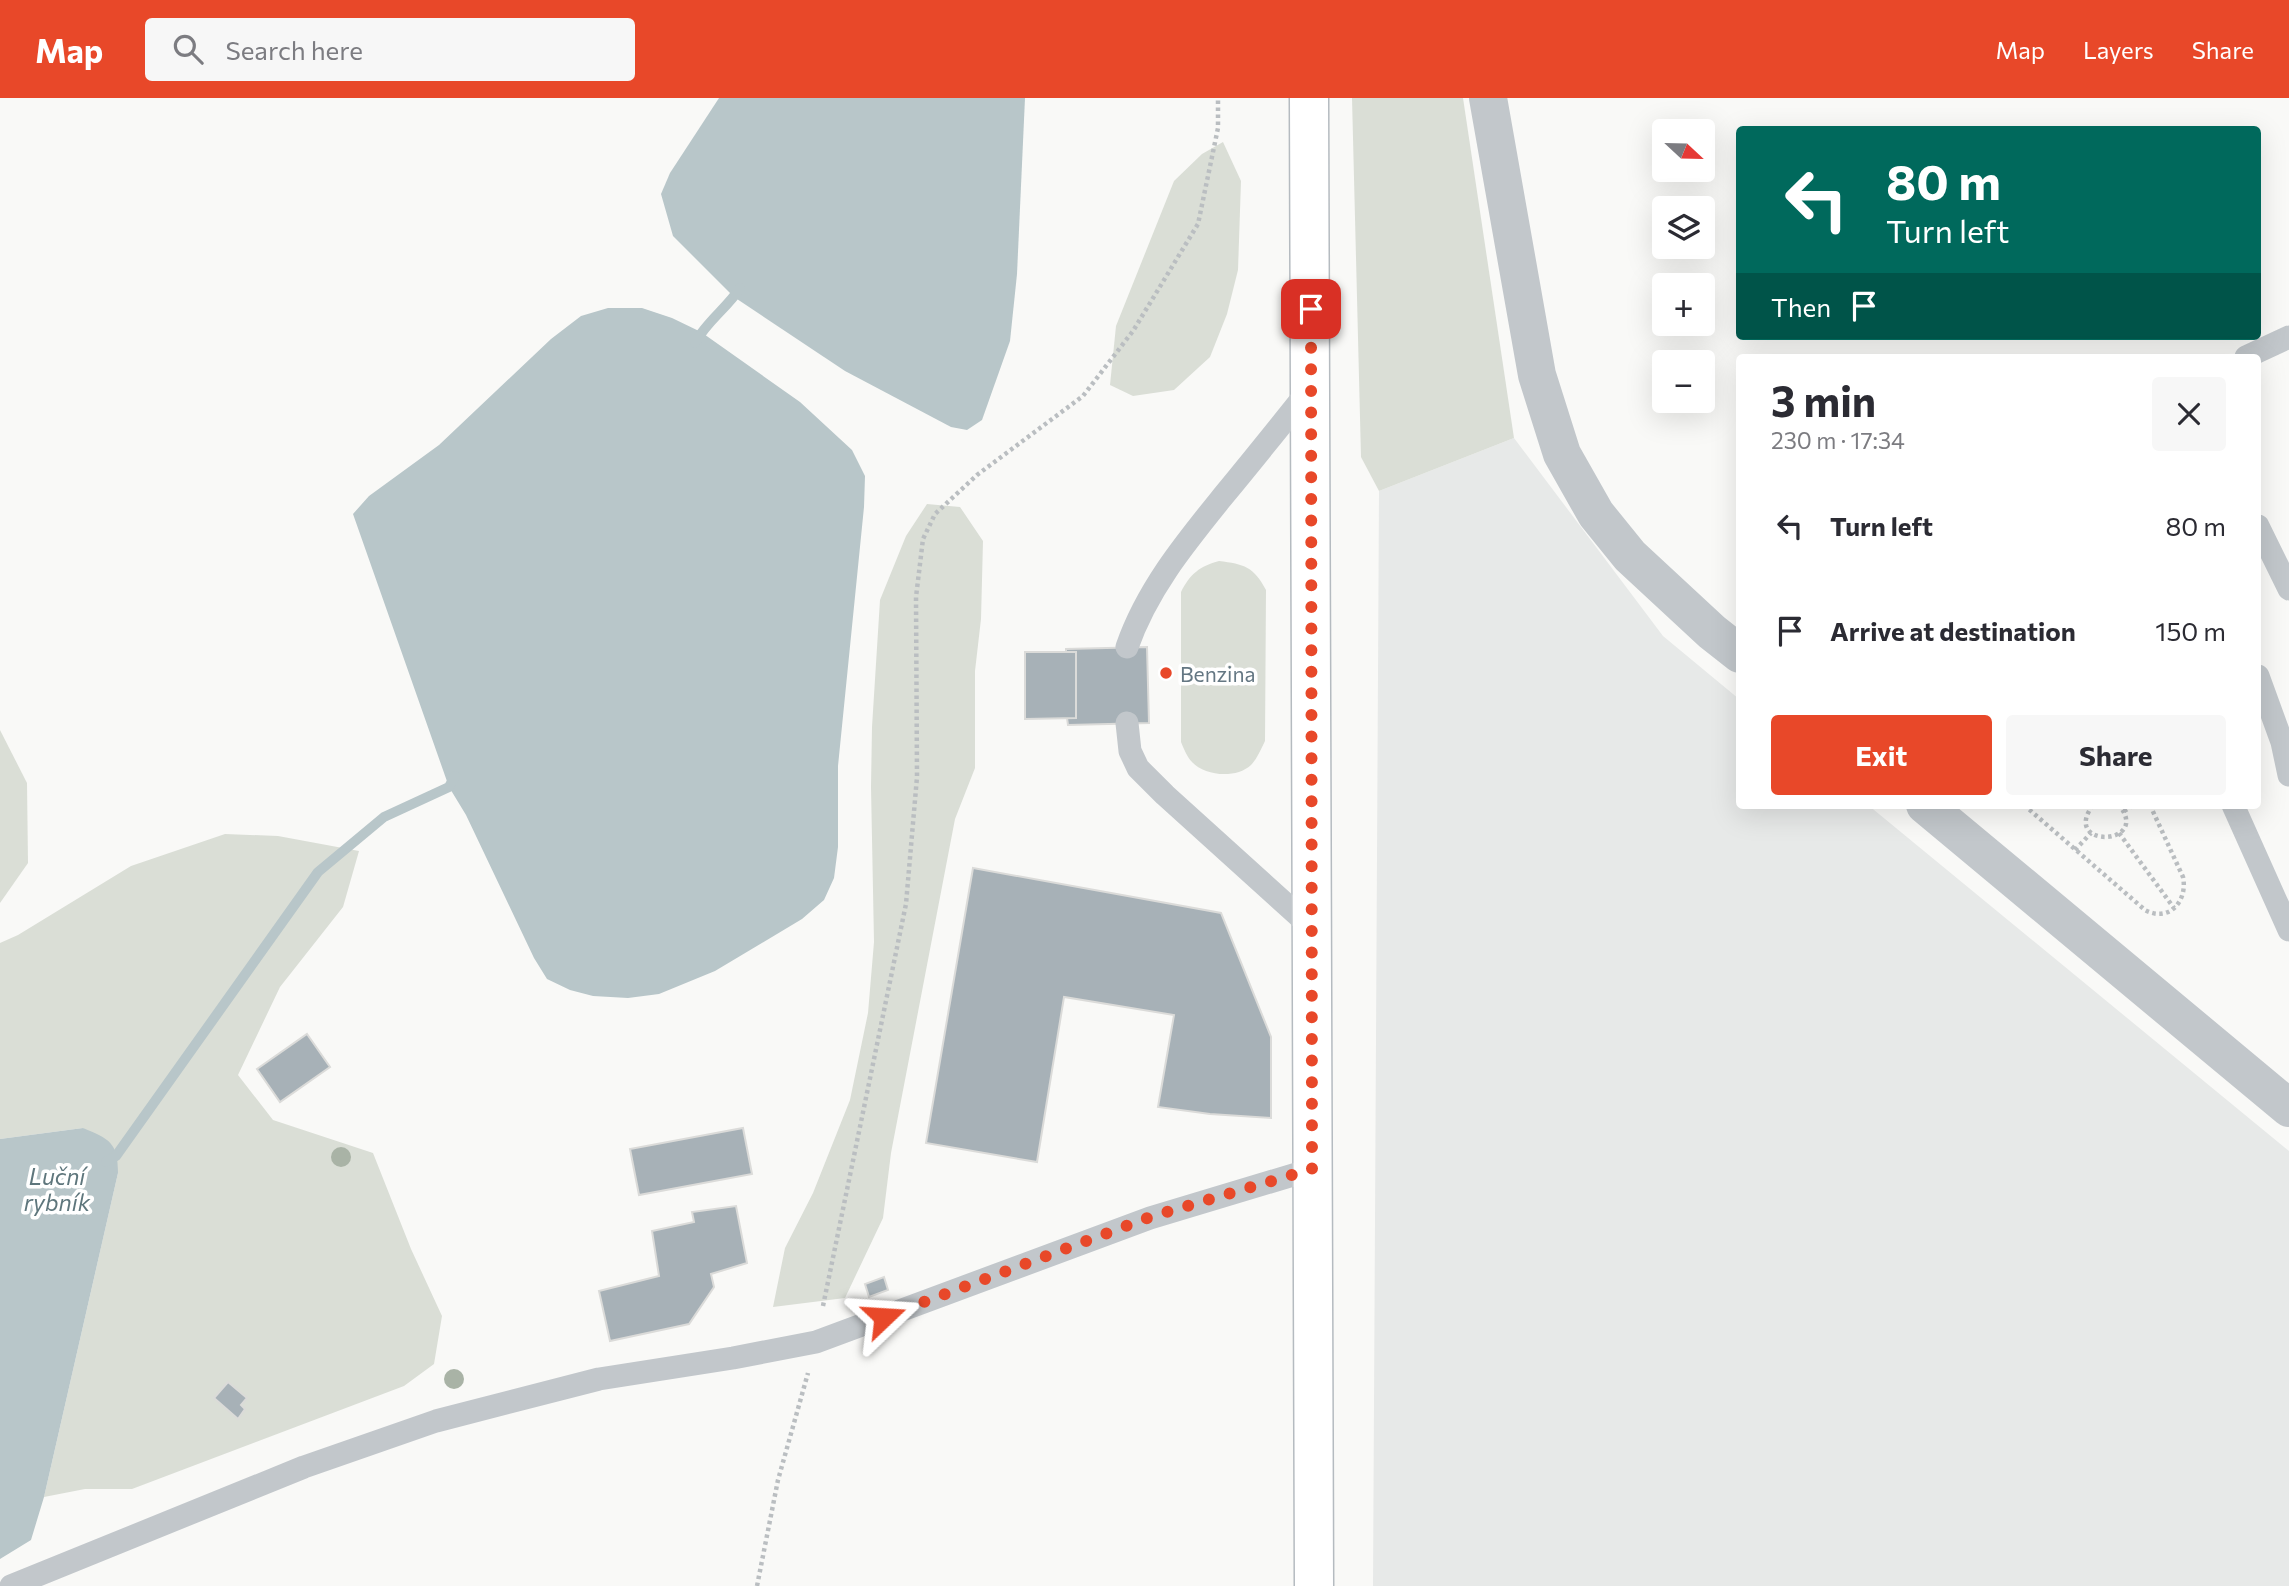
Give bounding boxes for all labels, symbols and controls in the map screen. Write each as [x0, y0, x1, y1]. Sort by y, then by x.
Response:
search box [145, 18, 635, 81]
text: Map [35, 29, 103, 70]
icon: search [169, 30, 207, 68]
text: Search here [225, 34, 363, 65]
text: Map [1996, 35, 2045, 64]
text: Layers [2083, 35, 2154, 64]
text: Share [2192, 35, 2254, 64]
north arrow [1652, 119, 1715, 182]
map controls [1652, 119, 1715, 413]
text: 80 m [1886, 150, 2001, 210]
icon: left [1771, 154, 1862, 245]
button: layers [1652, 196, 1715, 259]
text: Turn left [1886, 210, 2010, 250]
button: + [1652, 273, 1715, 336]
pin [1281, 279, 1341, 339]
icon: arrive [1845, 287, 1883, 325]
icon: arrive [1292, 290, 1330, 328]
text: Then [1771, 291, 1831, 322]
button: − [1652, 350, 1715, 413]
text: 3 min [1771, 374, 1876, 426]
button: close [2152, 377, 2226, 451]
text: 230 m · 17:34 [1771, 426, 1905, 454]
icon: left [1771, 507, 1809, 545]
text: Turn left [1830, 510, 1933, 541]
text: 80 m [2166, 510, 2226, 541]
icon: arrive [1771, 612, 1809, 650]
text: Arrive at destination [1830, 615, 2076, 646]
text: 150 m [2155, 615, 2226, 646]
place label: Benzina [1180, 661, 1256, 686]
marker: Benzina [1158, 665, 1174, 681]
button: Exit [1771, 715, 1992, 795]
button: Share [2006, 715, 2226, 795]
water label: Luční rybník [24, 1162, 91, 1216]
position arrow [847, 1280, 921, 1354]

